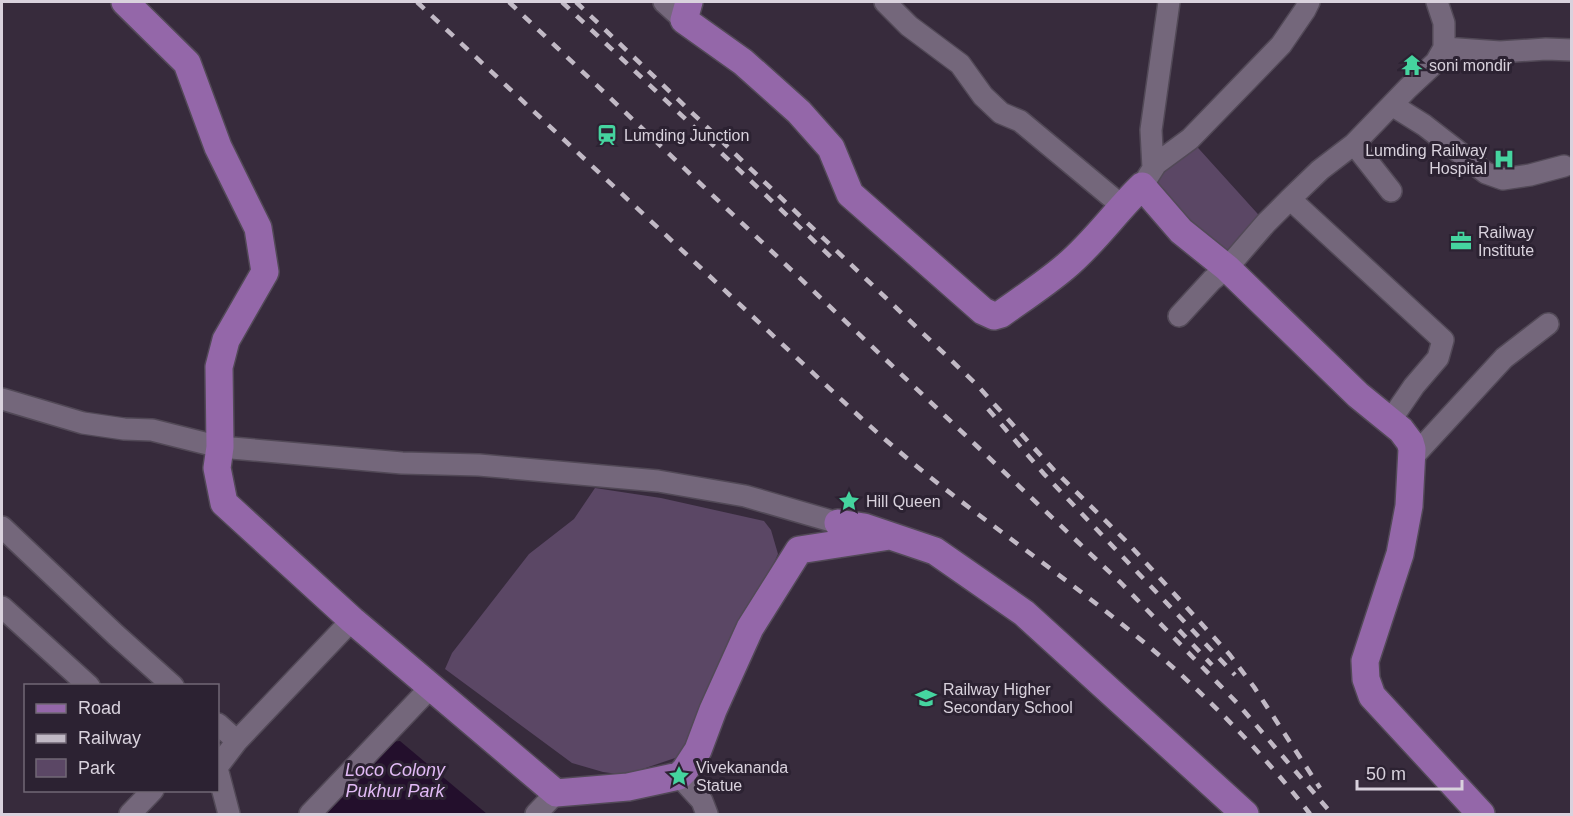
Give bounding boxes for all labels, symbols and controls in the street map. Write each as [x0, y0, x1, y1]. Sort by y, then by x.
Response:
temple icon: soni mondir [1400, 53, 1424, 77]
place label: soni mondir [1429, 57, 1512, 74]
station icon: Lumding Junction [595, 123, 619, 147]
place label: Lumding Junction [624, 127, 749, 144]
place label: Lumding Railway Hospital [1365, 142, 1487, 177]
hospital icon: Lumding Railway Hospital [1492, 147, 1516, 171]
place label: Railway Institute [1478, 224, 1534, 259]
office icon: Railway Institute [1449, 229, 1473, 253]
place icon: Hill Queen [837, 489, 861, 513]
place label: Hill Queen [866, 493, 941, 510]
place label: Railway Higher Secondary School [943, 681, 1073, 716]
legend [24, 684, 219, 792]
school or university icon: Railway Higher Secondary School [914, 686, 938, 710]
text: Road [78, 698, 121, 718]
text: Railway [78, 728, 141, 748]
scale bar [1357, 753, 1462, 791]
text: Park [78, 758, 116, 778]
place label: Vivekananda Statue [696, 759, 788, 794]
water label: Loco Colony Pukhur Park [345, 760, 446, 801]
place icon: Vivekananda Statue [667, 764, 691, 788]
text: 50 m [1366, 764, 1406, 784]

